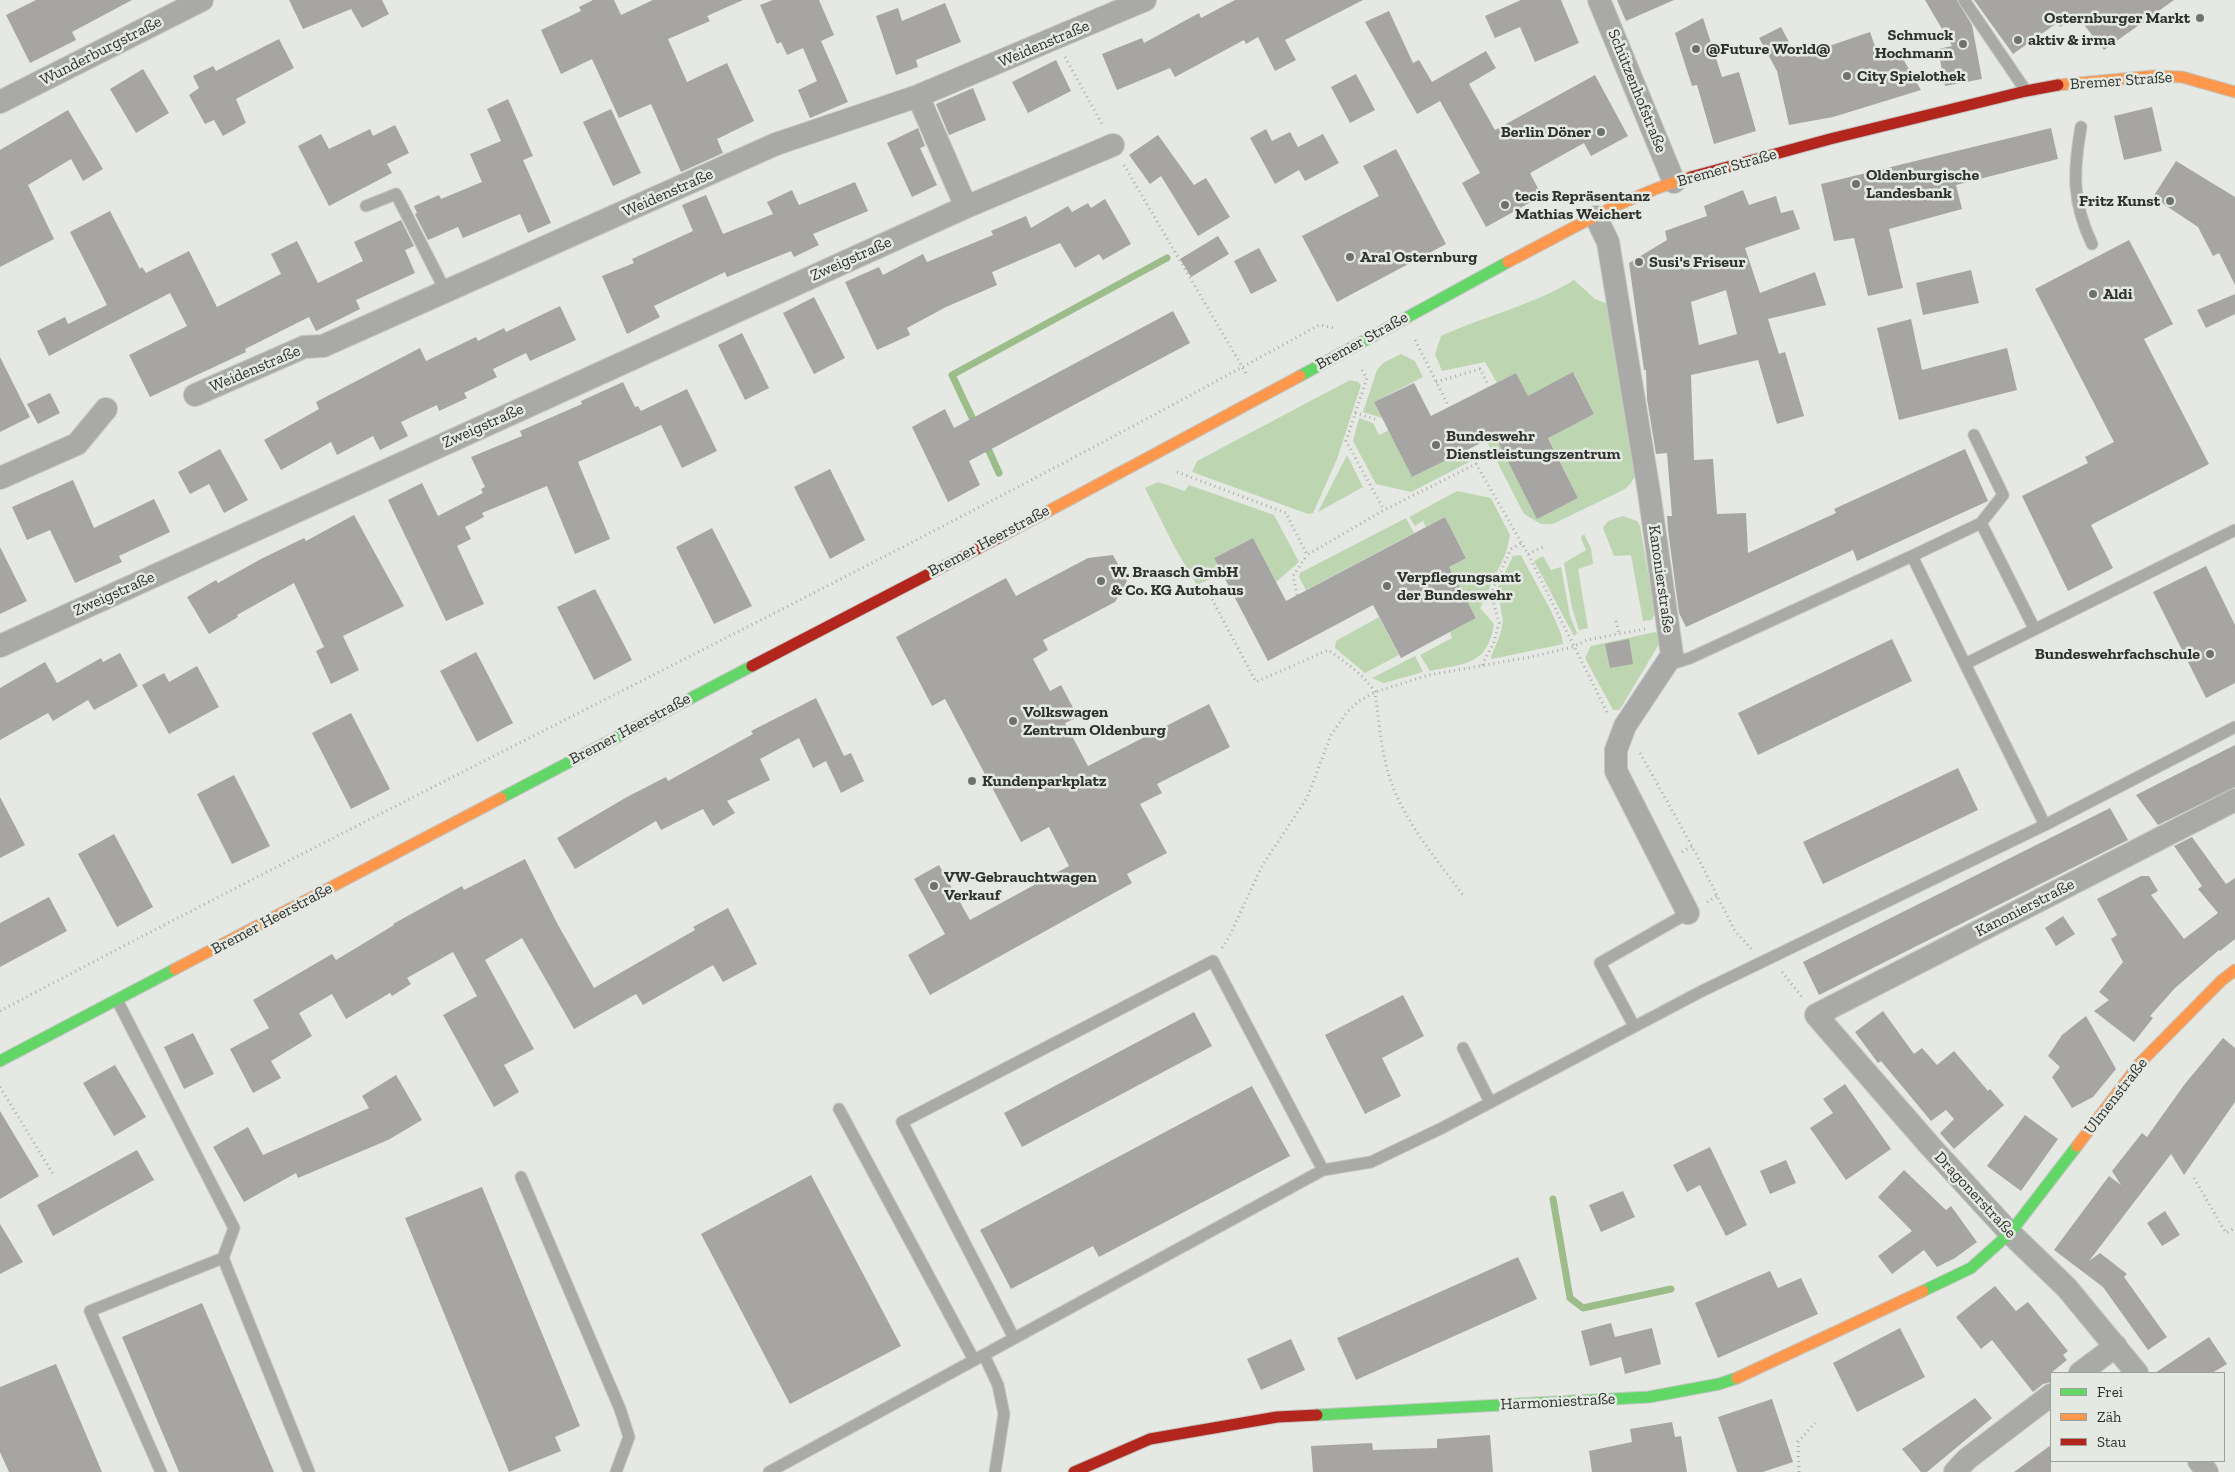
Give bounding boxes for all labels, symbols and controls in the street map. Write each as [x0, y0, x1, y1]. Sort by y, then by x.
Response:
place label: Osternburger Markt [2044, 8, 2190, 28]
street label: Wunderburgstraße [37, 12, 165, 90]
marker: Osternburger Markt [2194, 12, 2206, 24]
street label: Weidenstraße [996, 16, 1092, 72]
place label: Schmuck Hochmann [1875, 25, 1953, 63]
street label: Schützenhofstraße [1603, 26, 1671, 156]
place label: aktiv & irma [2028, 30, 2115, 50]
marker: aktiv & irma [2012, 34, 2024, 46]
marker: Schmuck Hochmann [1957, 38, 1969, 50]
place label: @Future World@ [1706, 39, 1830, 59]
marker: @Future World@ [1690, 43, 1702, 55]
place label: City Spielothek [1857, 66, 1966, 86]
street label: Bremer Straße [2069, 68, 2173, 94]
marker: City Spielothek [1841, 70, 1853, 82]
place label: Berlin Döner [1501, 122, 1591, 142]
marker: Berlin Döner [1595, 126, 1607, 138]
street label: Bremer Straße [1675, 145, 1779, 191]
street label: Weidenstraße [620, 164, 716, 222]
place label: Oldenburgische Landesbank [1866, 165, 1979, 203]
marker: Oldenburgische Landesbank [1850, 178, 1862, 190]
place label: tecis Repräsentanz Mathias Weichert [1515, 186, 1650, 224]
place label: Fritz Kunst [2079, 191, 2160, 211]
marker: Fritz Kunst [2164, 195, 2176, 207]
marker: tecis Repräsentanz Mathias Weichert [1499, 199, 1511, 211]
street label: Zweigstraße [807, 233, 895, 285]
place label: Aral Osternburg [1360, 247, 1477, 267]
marker: Aral Osternburg [1344, 251, 1356, 263]
place label: Susi's Friseur [1649, 252, 1745, 272]
marker: Susi's Friseur [1633, 256, 1645, 268]
place label: Aldi [2103, 284, 2132, 304]
marker: Aldi [2087, 288, 2099, 300]
street label: Bremer Straße [1313, 308, 1411, 374]
street label: Weidenstraße [207, 341, 303, 397]
street label: Zweigstraße [439, 400, 527, 452]
place label: Bundeswehr Dienstleistungszentrum [1446, 426, 1621, 464]
marker: Bundeswehr Dienstleistungszentrum [1430, 439, 1442, 451]
street label: Bremer Heerstraße [925, 501, 1053, 581]
street label: Kanonierstraße [1644, 524, 1678, 634]
place label: W. Braasch GmbH & Co. KG Autohaus [1111, 562, 1244, 600]
place label: Verpflegungsamt der Bundeswehr [1397, 567, 1521, 605]
street label: Zweigstraße [70, 568, 158, 620]
marker: W. Braasch GmbH & Co. KG Autohaus [1095, 575, 1107, 587]
marker: Verpflegungsamt der Bundeswehr [1381, 580, 1393, 592]
place label: Bundeswehrfachschule [2035, 644, 2200, 664]
marker: Bundeswehrfachschule [2204, 648, 2216, 660]
street label: Bremer Heerstraße [566, 689, 694, 769]
place label: Volkswagen Zentrum Oldenburg [1023, 702, 1166, 740]
marker: Volkswagen Zentrum Oldenburg [1007, 715, 1019, 727]
place label: Kundenparkplatz [982, 771, 1107, 791]
marker: Kundenparkplatz [966, 775, 978, 787]
place label: VW-Gebrauchtwagen Verkauf [944, 867, 1097, 905]
street label: Kanonierstraße [1972, 875, 2078, 941]
street label: Bremer Heerstraße [208, 879, 336, 959]
marker: VW-Gebrauchtwagen Verkauf [928, 880, 940, 892]
street label: Ulmenstraße [2080, 1054, 2152, 1138]
street label: Dragonerstraße [1930, 1148, 2020, 1242]
legend [2050, 1372, 2225, 1462]
text: Frei [2097, 1383, 2123, 1401]
street label: Harmoniestraße [1500, 1389, 1616, 1415]
text: Zäh [2097, 1408, 2121, 1426]
text: Stau [2097, 1433, 2126, 1451]

